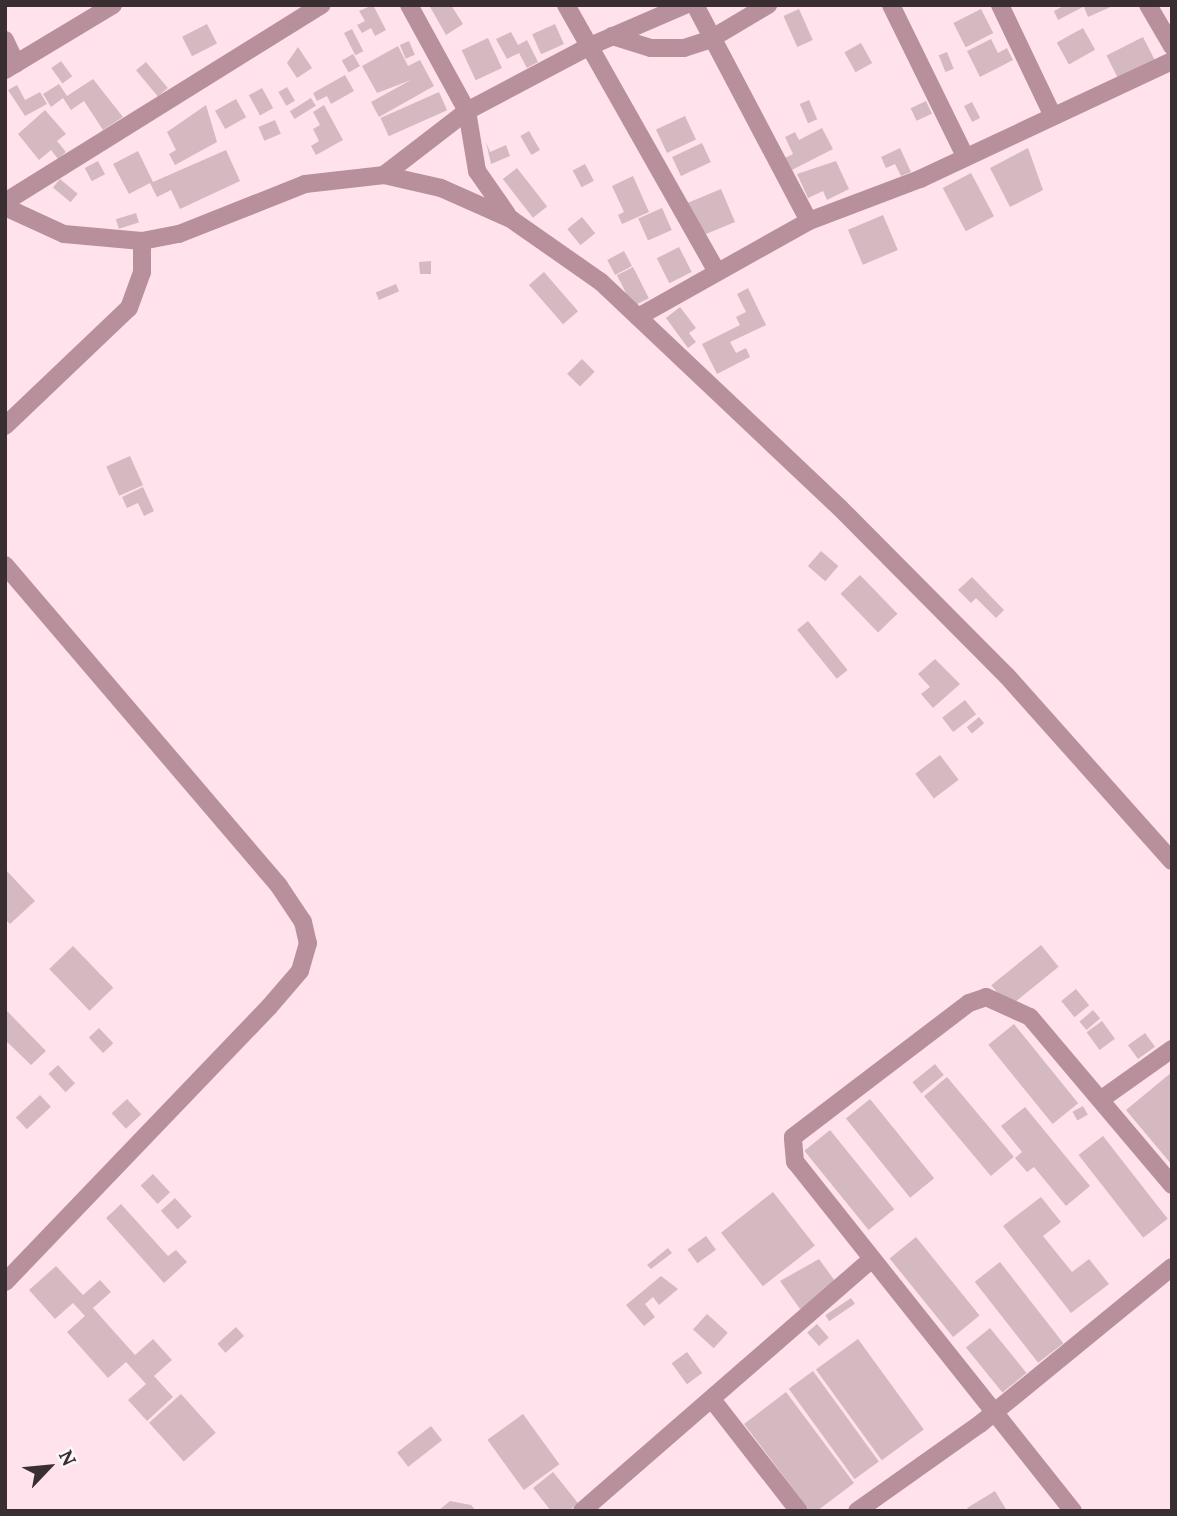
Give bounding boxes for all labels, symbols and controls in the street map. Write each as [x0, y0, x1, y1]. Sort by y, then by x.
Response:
north arrow [14, 1432, 84, 1502]
text: N [54, 1446, 82, 1470]

